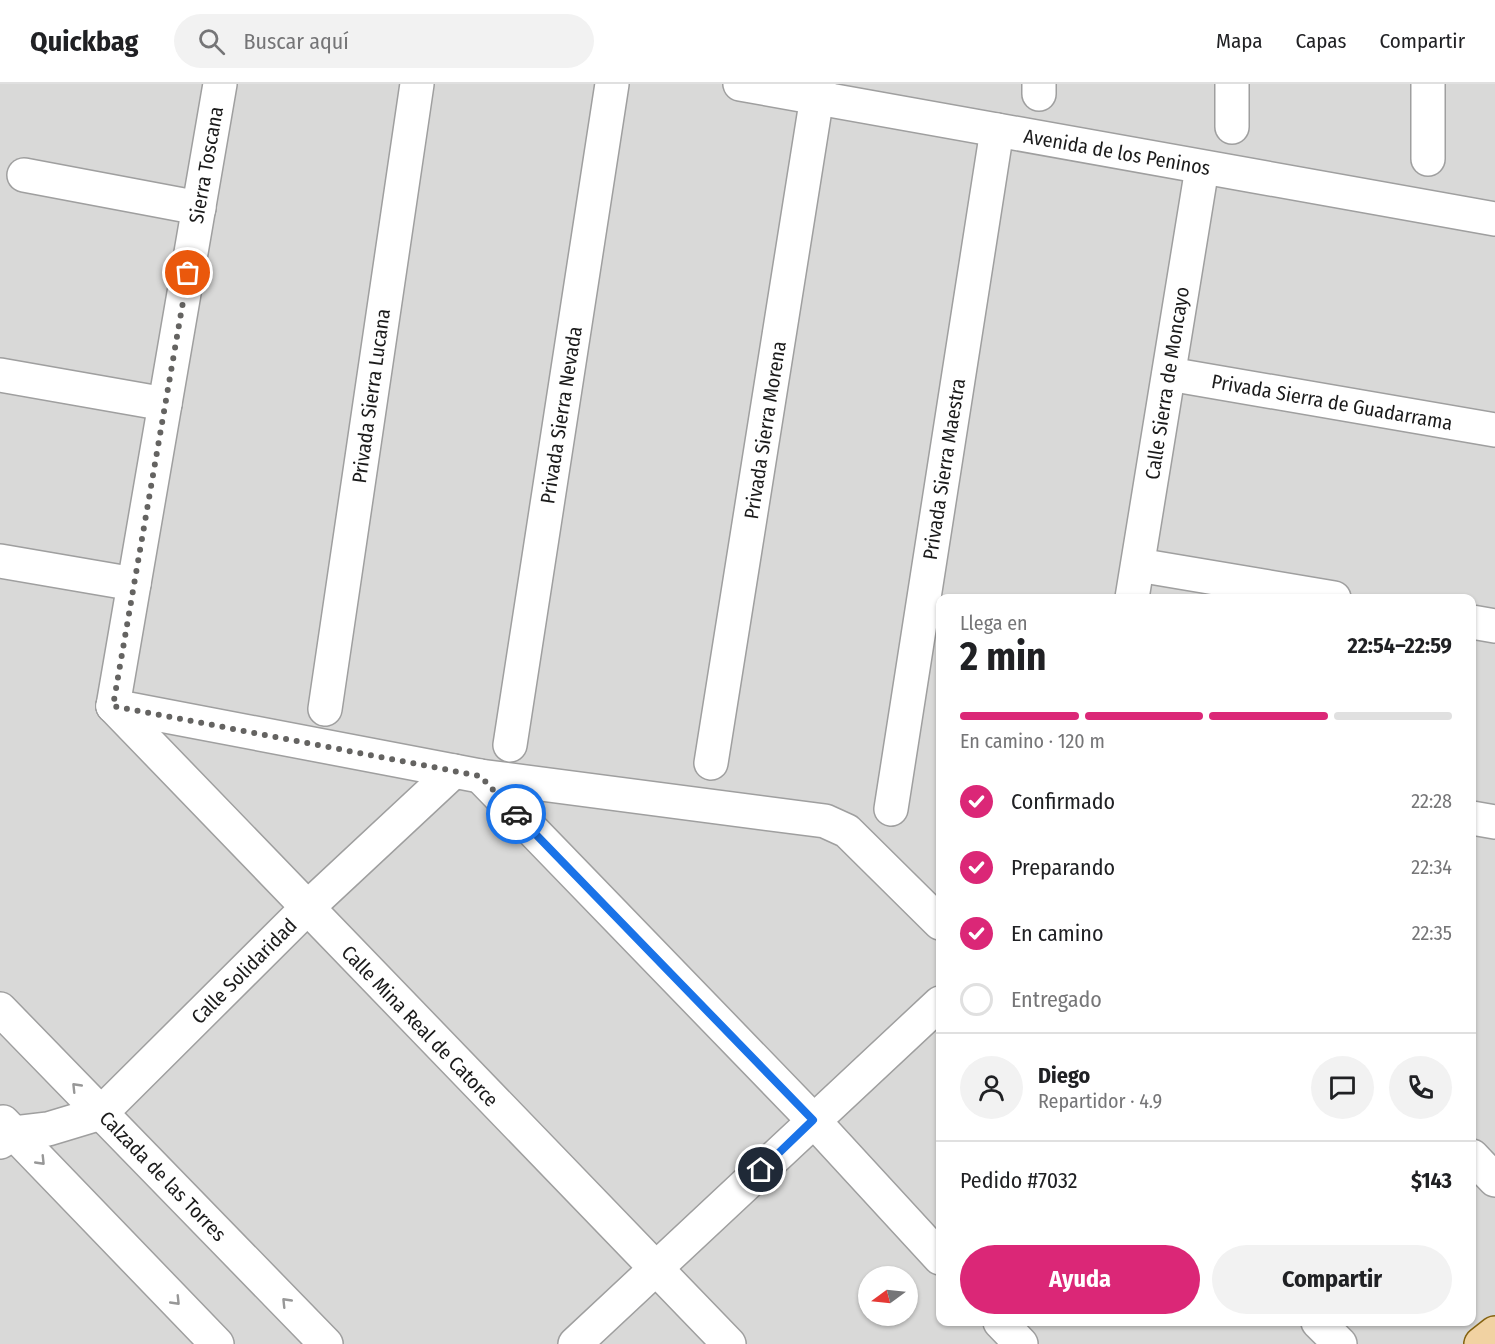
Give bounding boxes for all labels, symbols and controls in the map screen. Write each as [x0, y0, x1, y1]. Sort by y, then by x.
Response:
search box [174, 14, 594, 68]
text: Quickbag [30, 25, 138, 58]
icon: search [195, 25, 228, 58]
text: Buscar aquí [243, 28, 349, 55]
text: Mapa [1216, 28, 1263, 54]
text: Capas [1296, 28, 1346, 54]
text: Compartir [1379, 28, 1465, 54]
street label: Sierra Toscana [184, 105, 228, 225]
street label: Avenida de los Peninos [1022, 124, 1212, 180]
pin [162, 247, 213, 298]
icon: bag [171, 256, 204, 289]
street label: Calle Sierra de Moncayo [1140, 285, 1194, 481]
street label: Privada Sierra Lucana [347, 307, 395, 485]
street label: Privada Sierra Nevada [535, 325, 587, 505]
street label: Privada Sierra Morena [739, 339, 791, 521]
street label: Privada Sierra de Guadarrama [1210, 369, 1454, 435]
street label: Privada Sierra Maestra [918, 376, 970, 562]
text: Llega en [960, 611, 1028, 635]
text: 22:54–22:59 [1347, 632, 1452, 659]
text: 2 min [960, 634, 1046, 680]
text: En camino · 120 m [960, 729, 1105, 753]
courier [486, 784, 546, 844]
icon: check [960, 785, 993, 818]
text: Confirmado [1011, 788, 1115, 815]
text: 22:28 [1411, 789, 1452, 813]
icon: car [500, 798, 533, 831]
icon: check [960, 851, 993, 884]
text: Preparando [1011, 854, 1115, 881]
text: 22:34 [1411, 855, 1452, 879]
street label: Calle Solidaridad [186, 913, 302, 1029]
icon: check [960, 917, 993, 950]
text: En camino [1011, 920, 1103, 947]
text: 22:35 [1412, 921, 1452, 945]
street label: Calle Mina Real de Catorce [337, 940, 503, 1112]
text: Entregado [1011, 986, 1102, 1013]
button: person [960, 1056, 1023, 1119]
button: chat [1311, 1056, 1374, 1119]
button: phone [1389, 1056, 1452, 1119]
text: Diego [1038, 1062, 1090, 1089]
one-way arrow [73, 1084, 84, 1095]
text: Repartidor · 4.9 [1038, 1089, 1162, 1113]
street label: Calzada de las Torres [95, 1106, 231, 1246]
pin [735, 1144, 786, 1195]
one-way arrow [33, 1153, 44, 1164]
icon: home [744, 1153, 777, 1186]
text: Pedido #7032 [960, 1167, 1077, 1194]
text: $143 [1411, 1167, 1452, 1194]
button: Ayuda [960, 1245, 1200, 1314]
button: Compartir [1212, 1245, 1452, 1314]
north arrow [858, 1266, 918, 1326]
map controls [858, 1266, 918, 1326]
one-way arrow [169, 1295, 180, 1305]
one-way arrow [282, 1299, 293, 1310]

